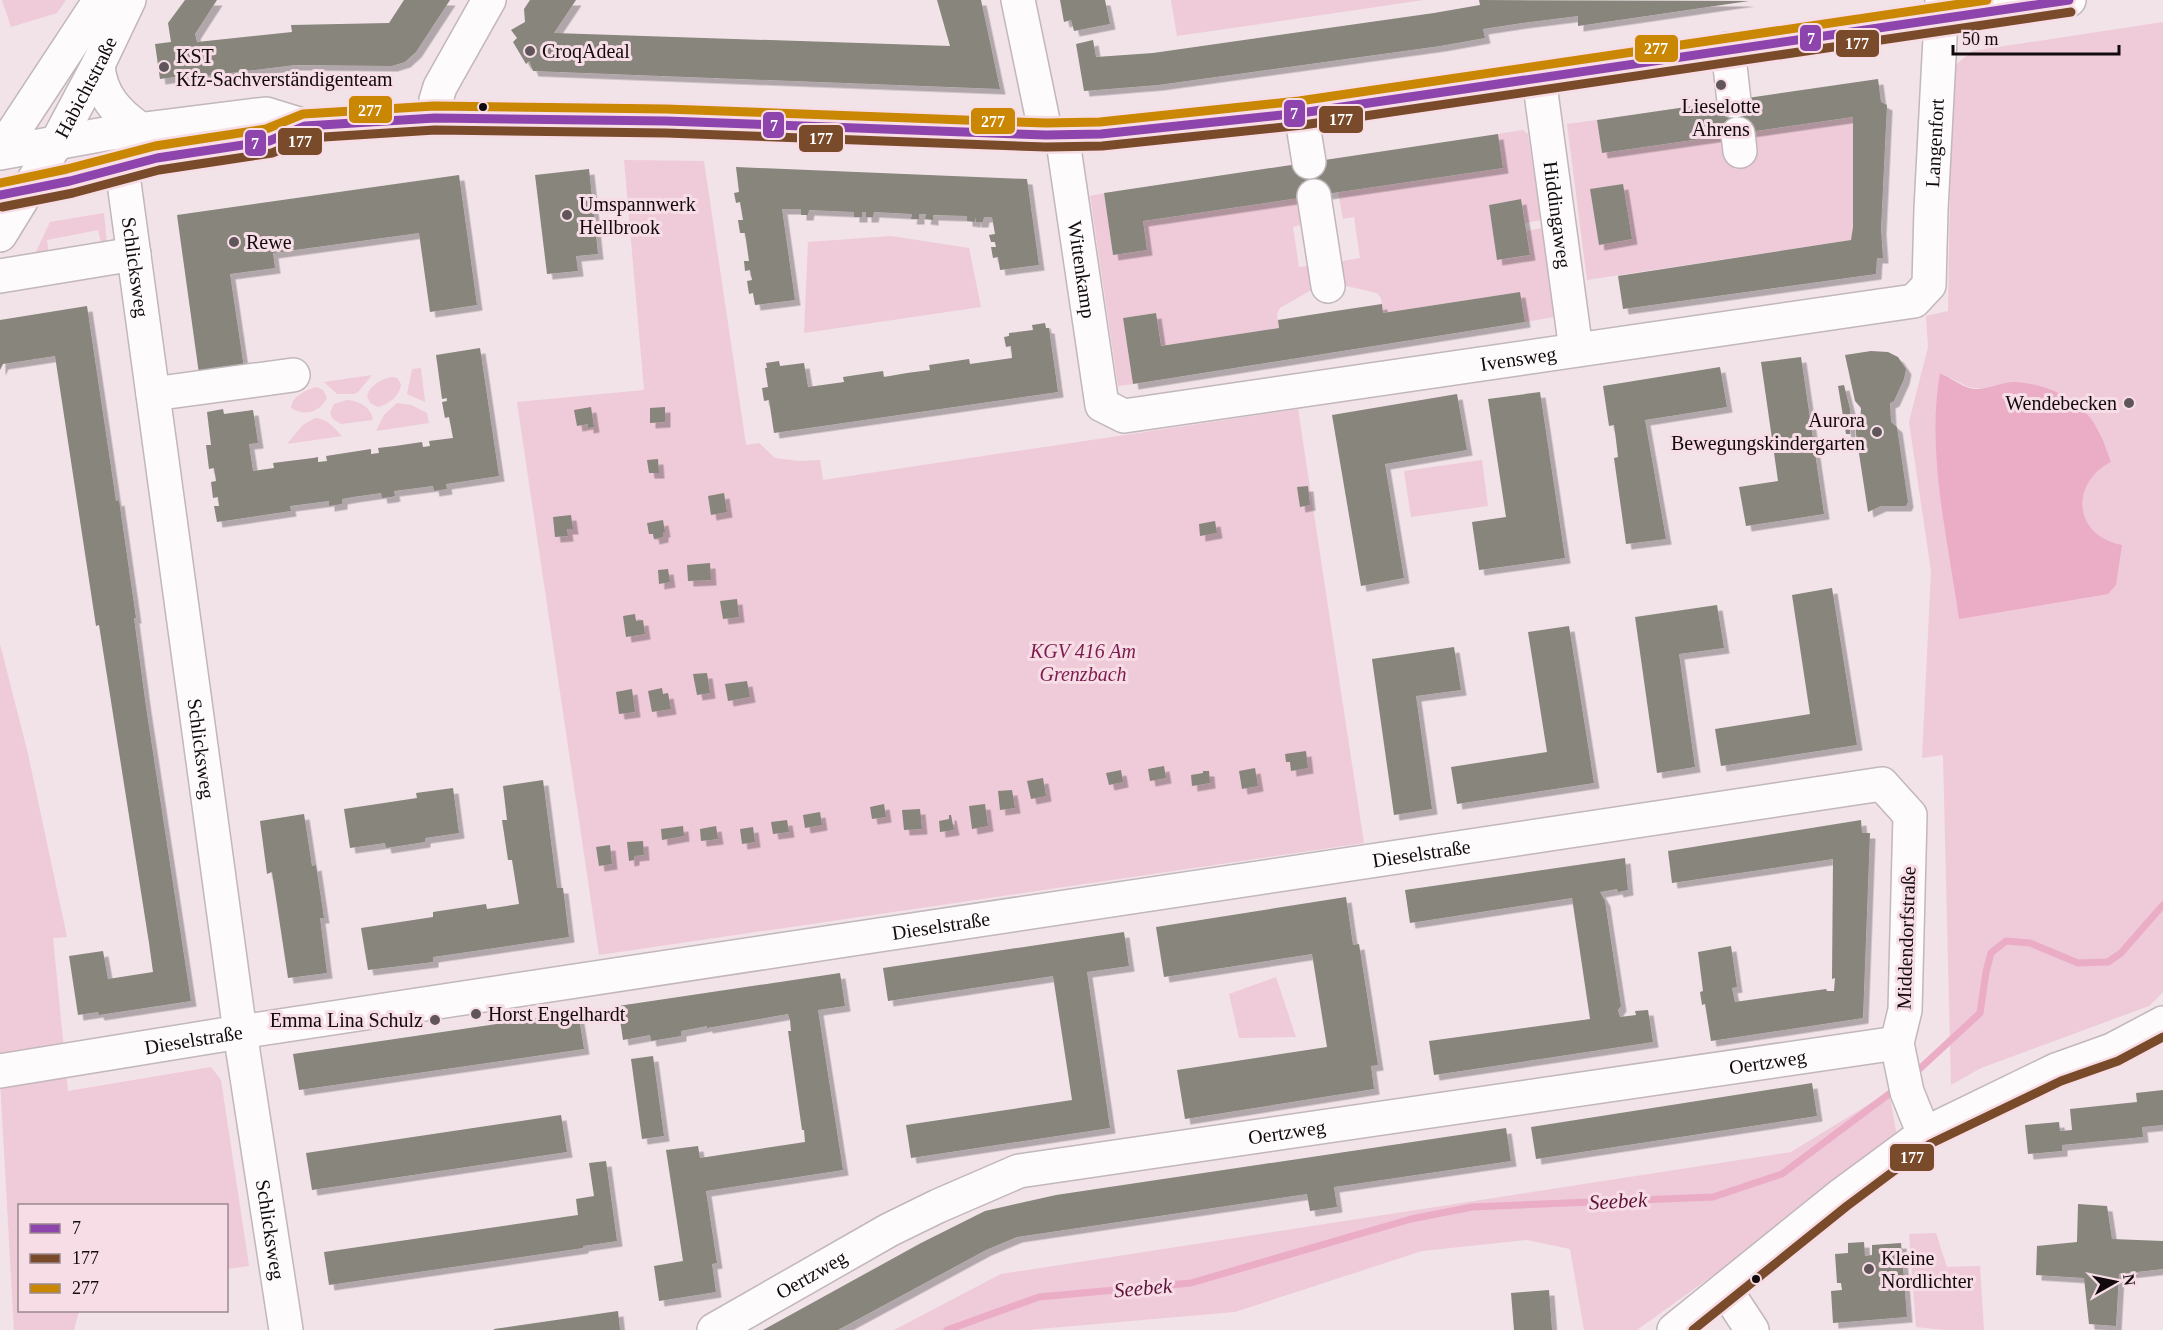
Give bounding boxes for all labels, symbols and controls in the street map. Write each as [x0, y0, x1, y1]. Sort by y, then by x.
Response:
scale bar [1953, 18, 2120, 56]
line badge: 7 [1799, 24, 1822, 52]
line badge: 177 [1835, 29, 1880, 58]
text: 50 m [1962, 29, 1999, 49]
text: 7 [1807, 30, 1815, 47]
street label: Habichtstraße [50, 33, 121, 142]
line badge: 277 [1634, 34, 1679, 63]
text: 177 [1845, 35, 1869, 52]
place label: CroqAdeal [542, 40, 630, 63]
text: 277 [1644, 40, 1668, 57]
marker: CroqAdeal [523, 44, 537, 58]
place label: KST Kfz-Sachverständigenteam [176, 45, 393, 91]
marker: KST Kfz-Sachverständigenteam [157, 60, 171, 74]
marker: Lieselotte Ahrens [1714, 78, 1728, 92]
line badge: 277 [348, 95, 393, 124]
place label: Lieselotte Ahrens [1682, 95, 1761, 140]
street label: Langenfort [1921, 98, 1948, 188]
line badge: 7 [1283, 99, 1306, 128]
unlabelled marker [477, 101, 489, 113]
text: 277 [358, 102, 382, 119]
text: 7 [1290, 105, 1298, 122]
line badge: 177 [1318, 105, 1364, 134]
line badge: 277 [970, 107, 1016, 135]
line badge: 7 [762, 111, 785, 139]
text: 177 [1329, 111, 1353, 128]
text: 277 [981, 113, 1005, 130]
text: 7 [770, 117, 778, 134]
line badge: 177 [798, 124, 844, 153]
line badge: 177 [277, 127, 323, 156]
line badge: 7 [244, 129, 267, 157]
text: 177 [809, 130, 833, 147]
text: 177 [288, 133, 312, 150]
text: 7 [251, 135, 259, 152]
street label: Hiddingaweg [1539, 160, 1576, 270]
place label: Umspannwerk Hellbrook [579, 193, 696, 238]
marker: Umspannwerk Hellbrook [560, 208, 574, 222]
street label: Schlicksweg [118, 215, 153, 319]
street label: Wittenkamp [1064, 219, 1100, 320]
place label: Rewe [246, 231, 292, 253]
marker: Rewe [227, 235, 241, 249]
street label: Ivensweg [1479, 342, 1558, 375]
place label: Wendebecken [2005, 392, 2117, 414]
marker: Wendebecken [2122, 396, 2136, 410]
place label: Aurora Bewegungskindergarten [1671, 409, 1865, 455]
marker: Aurora Bewegungskindergarten [1870, 425, 1884, 439]
park label: KGV 416 Am Grenzbach [1029, 640, 1136, 685]
street label: Schlicksweg [184, 697, 219, 800]
street label: Dieselstraße [1371, 835, 1472, 872]
street label: Middendorfstraße [1893, 866, 1919, 1010]
street label: Dieselstraße [890, 907, 992, 944]
place label: Horst Engelhardt [488, 1003, 626, 1026]
marker: Horst Engelhardt [469, 1007, 483, 1021]
place label: Emma Lina Schulz [270, 1009, 423, 1031]
marker: Emma Lina Schulz [428, 1013, 442, 1027]
street label: Dieselstraße [143, 1021, 244, 1058]
street label: Oertzweg [1728, 1045, 1808, 1078]
street label: Oertzweg [1247, 1115, 1327, 1148]
line badge: 177 [1889, 1143, 1935, 1172]
text: 177 [1900, 1149, 1924, 1166]
street label: Schlicksweg [252, 1178, 289, 1281]
water label: Seebek [1588, 1187, 1648, 1215]
legend [18, 1204, 228, 1312]
text: 7 [72, 1218, 81, 1238]
street label: Oertzweg [772, 1246, 851, 1303]
place label: Kleine Nordlichter [1881, 1247, 1974, 1292]
text: 177 [72, 1248, 99, 1268]
north arrow [2085, 1252, 2145, 1312]
marker: Kleine Nordlichter [1862, 1262, 1876, 1276]
water label: Seebek [1113, 1273, 1174, 1302]
unlabelled marker [1750, 1273, 1762, 1285]
text: N [2120, 1273, 2139, 1287]
text: 277 [72, 1278, 99, 1298]

